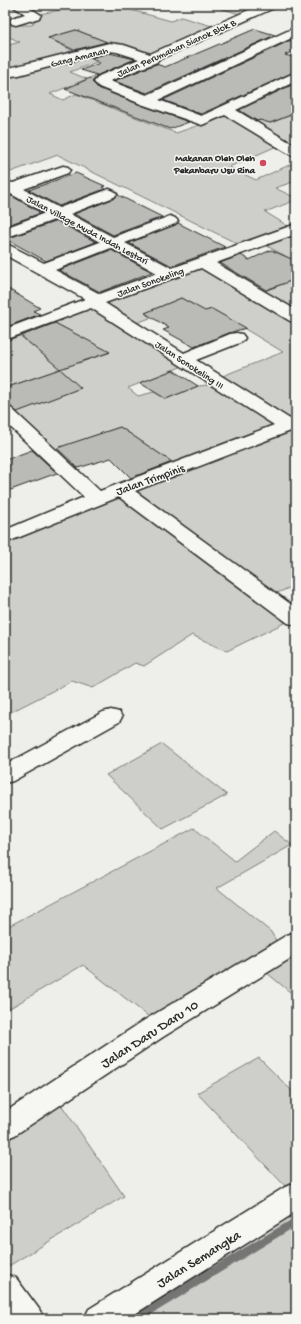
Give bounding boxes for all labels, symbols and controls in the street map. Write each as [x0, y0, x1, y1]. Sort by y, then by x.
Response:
street label: Jalan Perumahan Sianok Blok B [115, 17, 239, 81]
street label: Gang Amanah [49, 45, 110, 71]
place label: Makanan Oleh Oleh Pekanbaru Usu Rina [173, 153, 256, 177]
marker: Makanan Oleh Oleh Pekanbaru Usu Rina [258, 158, 268, 168]
street label: Jalan Village Muda Indah Lestari [24, 194, 150, 268]
street label: Jalan Sonokeling [116, 265, 186, 300]
street label: Jalan Sonokeling III [152, 339, 226, 392]
street label: Jalan Trimpinis [114, 462, 187, 500]
street label: Jalan Daru Daru 10 [98, 997, 202, 1073]
street label: Jalan Semangka [154, 1227, 246, 1293]

